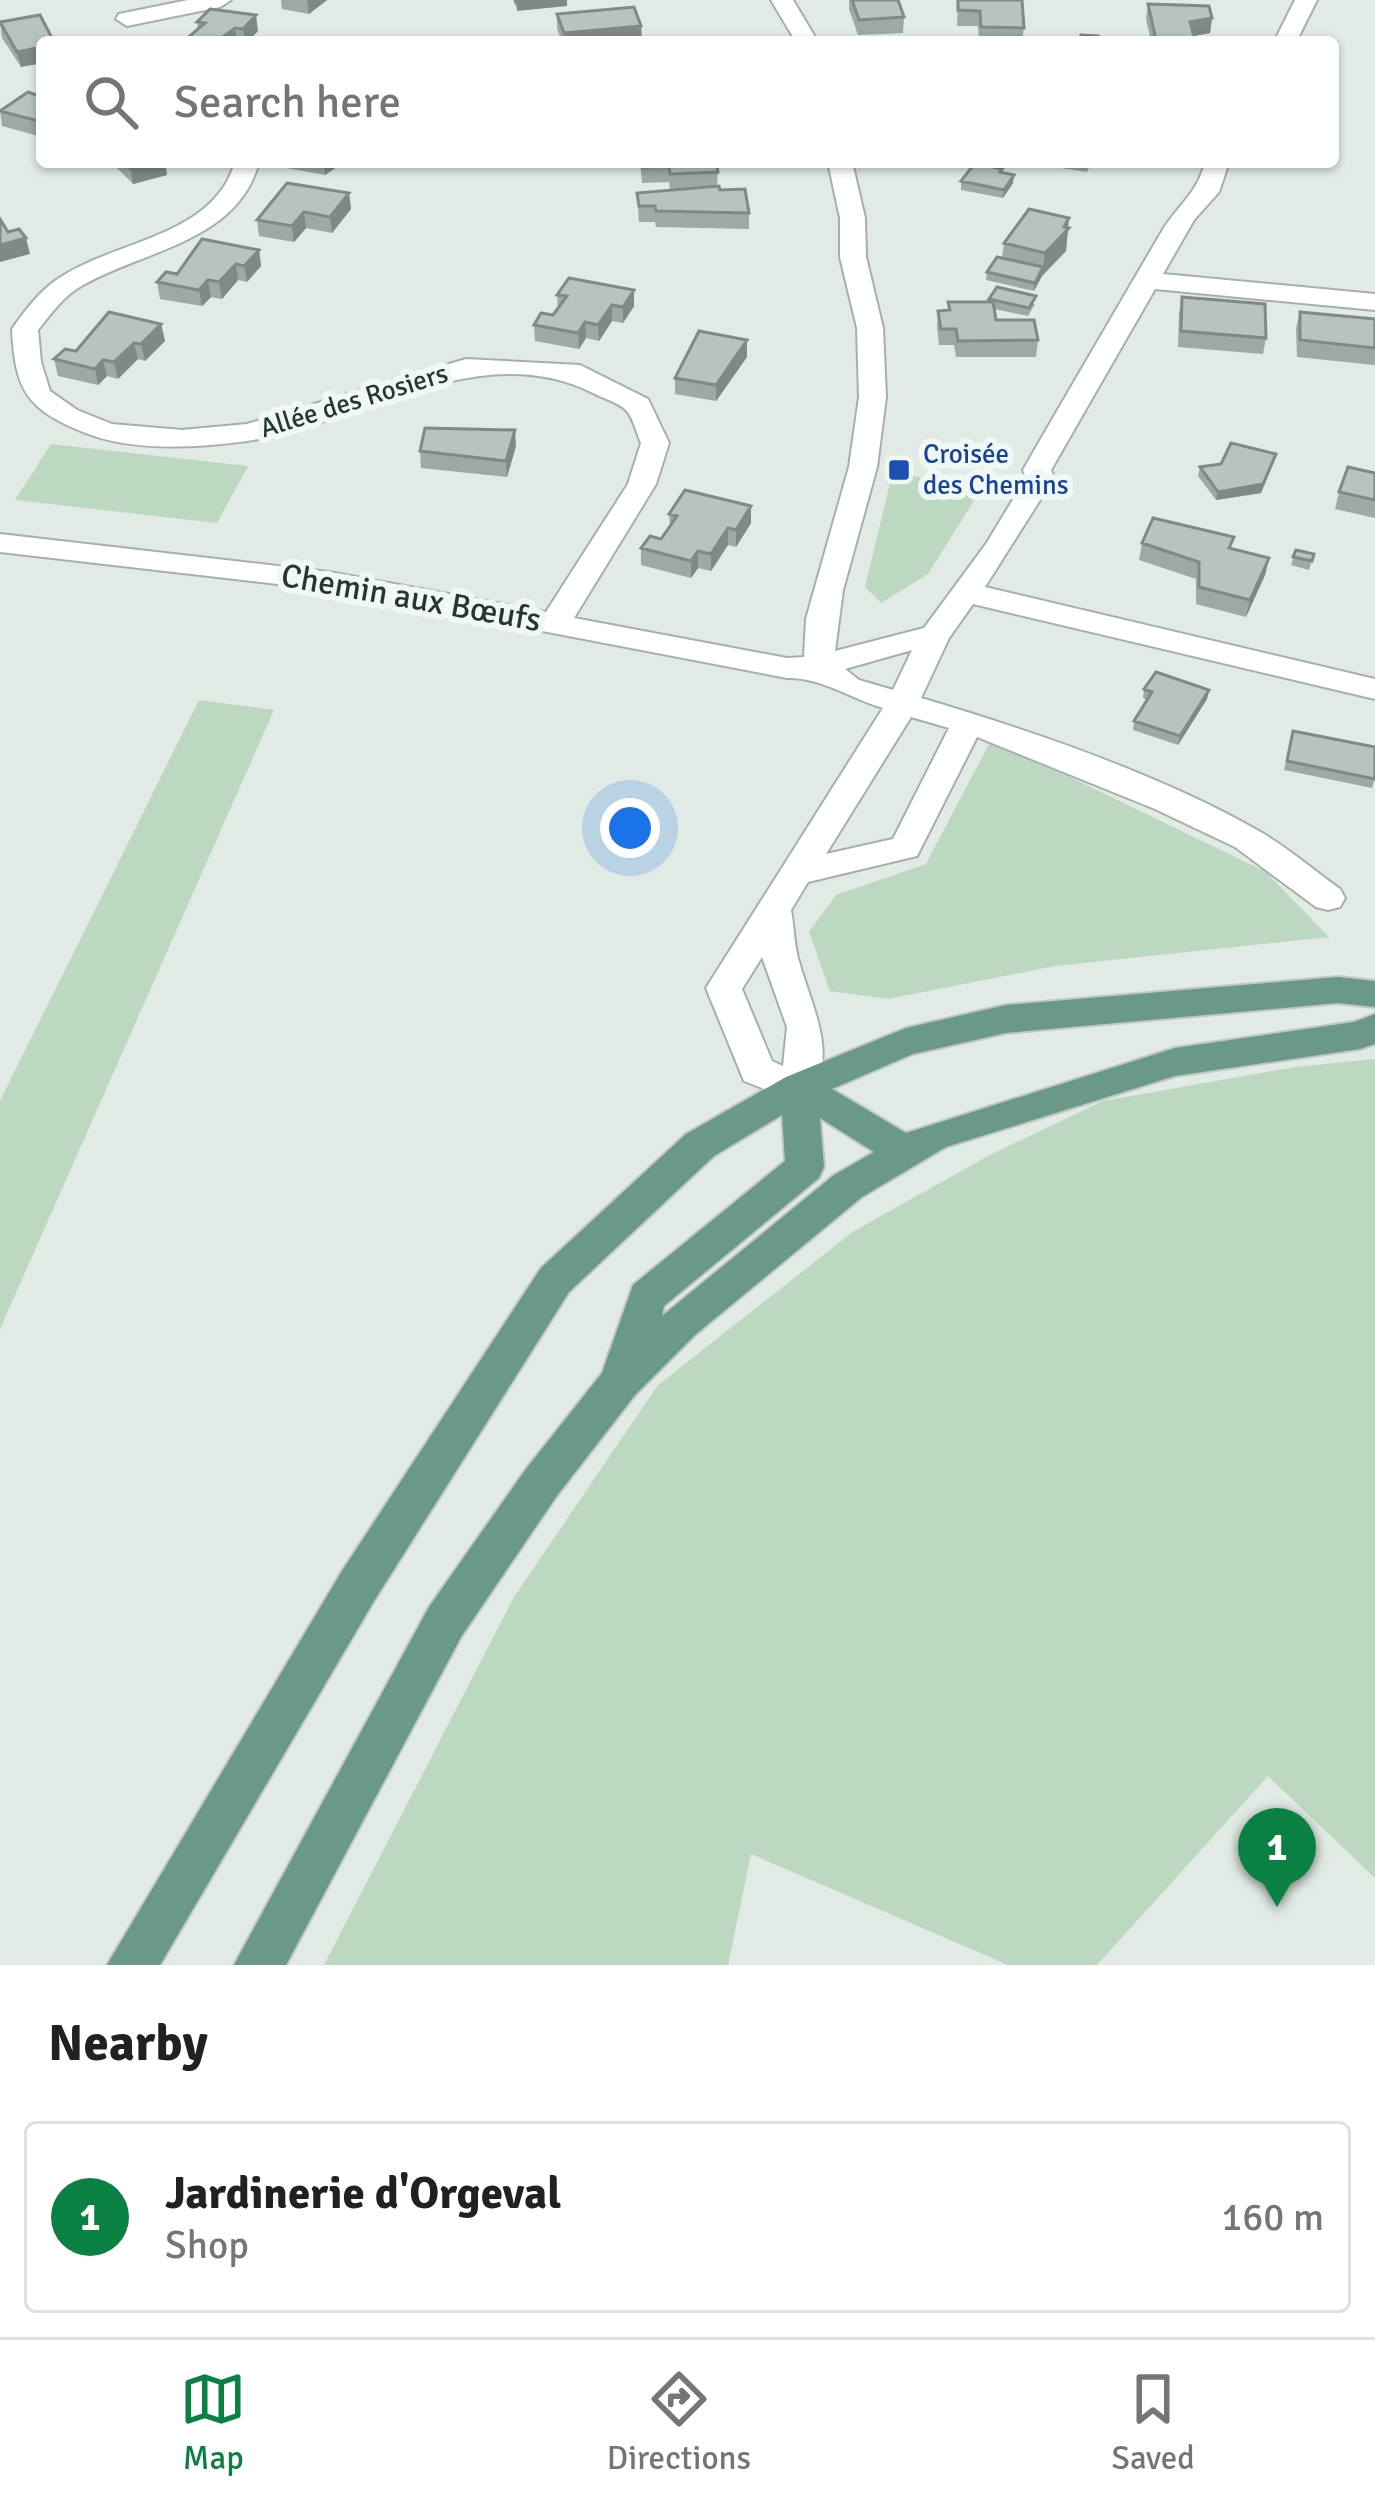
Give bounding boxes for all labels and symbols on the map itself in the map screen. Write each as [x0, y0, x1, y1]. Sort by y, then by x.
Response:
street label: Allée des Rosiers [256, 357, 452, 445]
place label: Croisée des Chemins [923, 438, 1068, 502]
marker: Croisée des Chemins [886, 457, 912, 483]
street label: Chemin aux Bœufs [278, 555, 544, 641]
your location [600, 798, 660, 858]
pin: 1 [1238, 1808, 1316, 1907]

